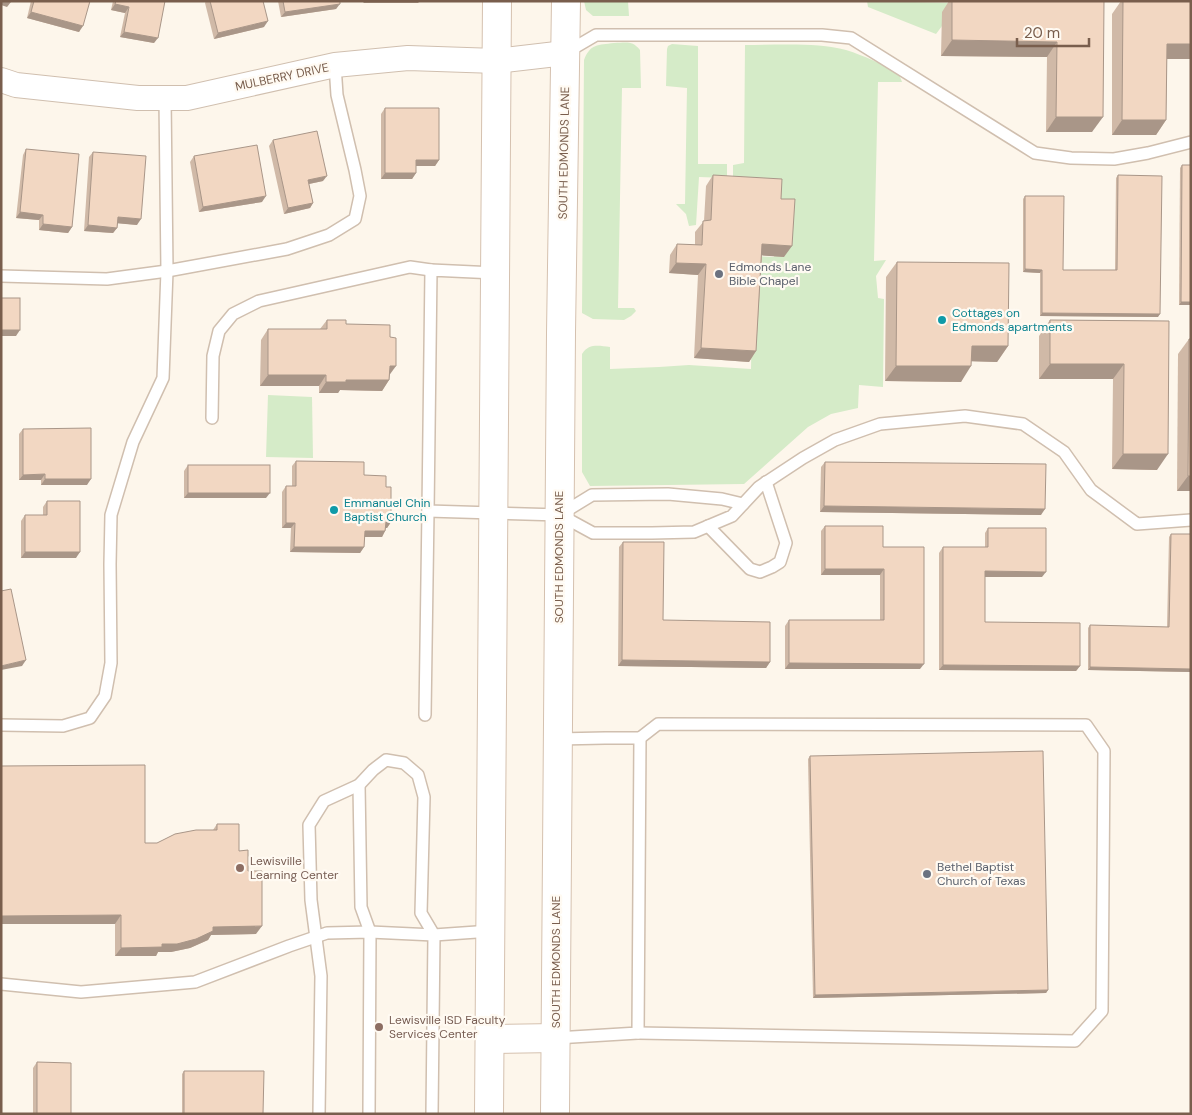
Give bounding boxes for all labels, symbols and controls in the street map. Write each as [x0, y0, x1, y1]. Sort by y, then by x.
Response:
scale bar [1017, 15, 1090, 47]
text: 20 m [1024, 23, 1060, 43]
street label: MULBERRY DRIVE [234, 59, 331, 95]
street label: SOUTH EDMONDS LANE [555, 86, 573, 219]
place label: Edmonds Lane Bible Chapel [729, 259, 811, 289]
marker: Edmonds Lane Bible Chapel [713, 268, 725, 280]
place label: Cottages on Edmonds apartments [952, 305, 1073, 335]
marker: Cottages on Edmonds apartments [936, 314, 948, 326]
street label: SOUTH EDMONDS LANE [551, 490, 567, 623]
place label: Emmanuel Chin Baptist Church [344, 495, 431, 525]
marker: Emmanuel Chin Baptist Church [328, 504, 340, 516]
place label: Lewisville Learning Center [250, 853, 339, 883]
place label: Bethel Baptist Church of Texas [937, 859, 1026, 889]
marker: Lewisville Learning Center [234, 862, 246, 874]
marker: Bethel Baptist Church of Texas [921, 868, 933, 880]
street label: SOUTH EDMONDS LANE [548, 895, 564, 1028]
place label: Lewisville ISD Faculty Services Center [389, 1012, 506, 1042]
marker: Lewisville ISD Faculty Services Center [373, 1021, 385, 1033]

